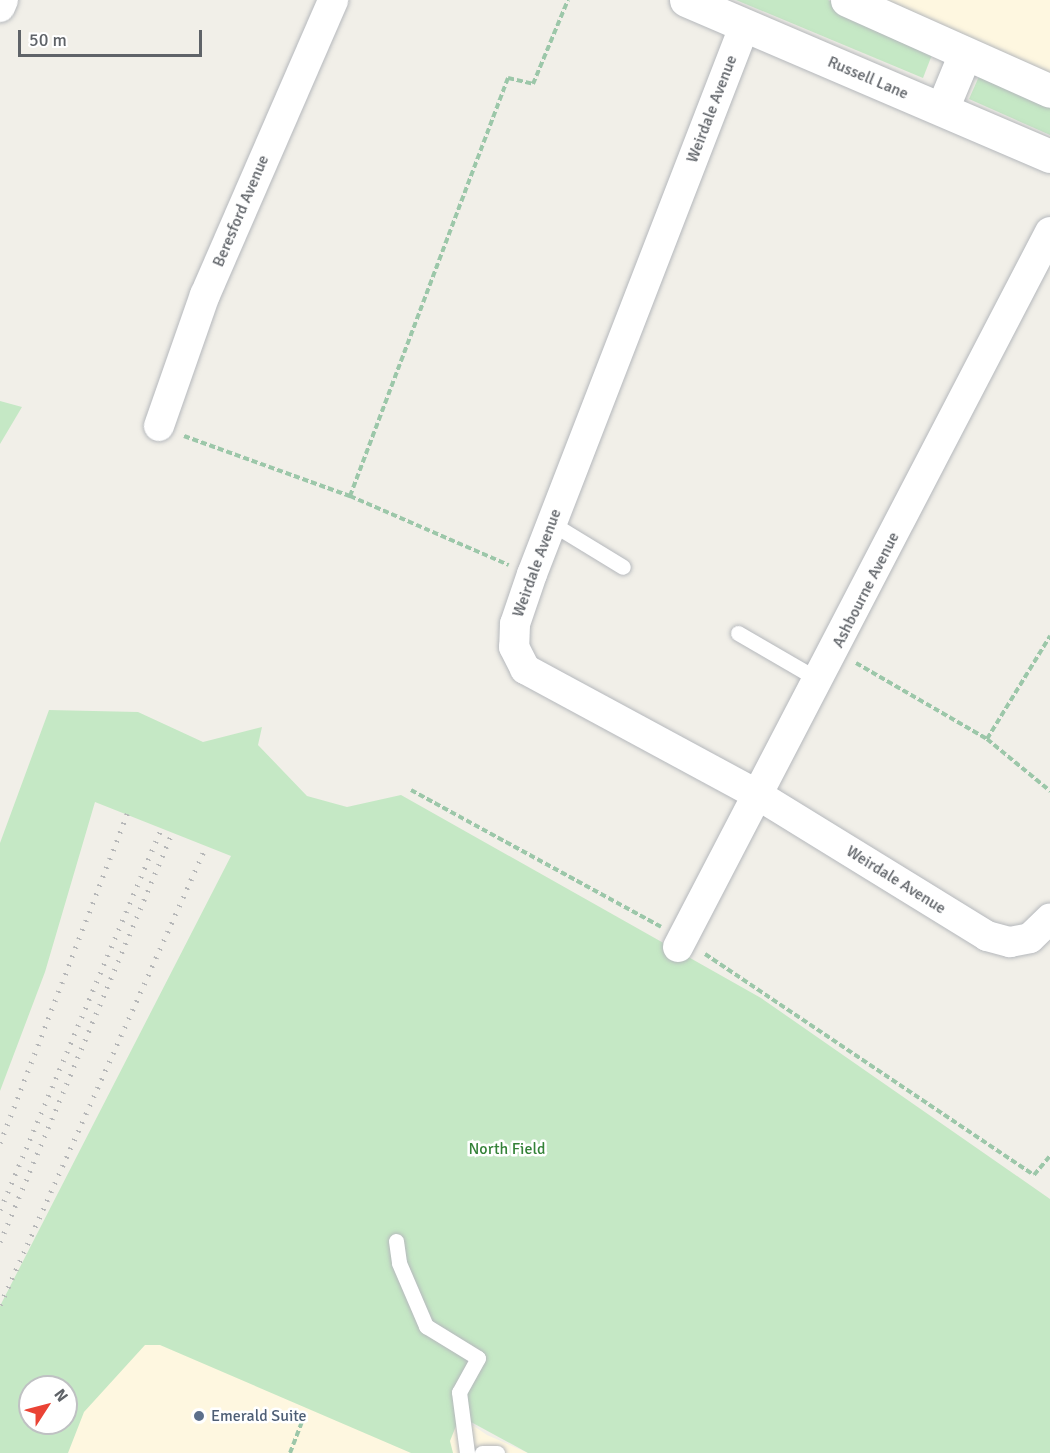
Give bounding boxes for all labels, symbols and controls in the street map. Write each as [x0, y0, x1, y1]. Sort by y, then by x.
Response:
scale bar [21, 18, 206, 56]
text: 50 m [29, 29, 67, 51]
street label: Weirdale Avenue [683, 52, 741, 166]
street label: Russell Lane [825, 52, 911, 104]
street label: Beresford Avenue [209, 152, 273, 270]
street label: Weirdale Avenue [509, 506, 565, 620]
street label: Ashbourne Avenue [829, 529, 903, 651]
street label: Weirdale Avenue [843, 842, 949, 918]
park label: North Field [468, 1139, 546, 1159]
north arrow [18, 1375, 78, 1435]
text: N [50, 1385, 72, 1406]
place label: Emerald Suite [211, 1406, 307, 1426]
marker: Emerald Suite [192, 1409, 206, 1423]

